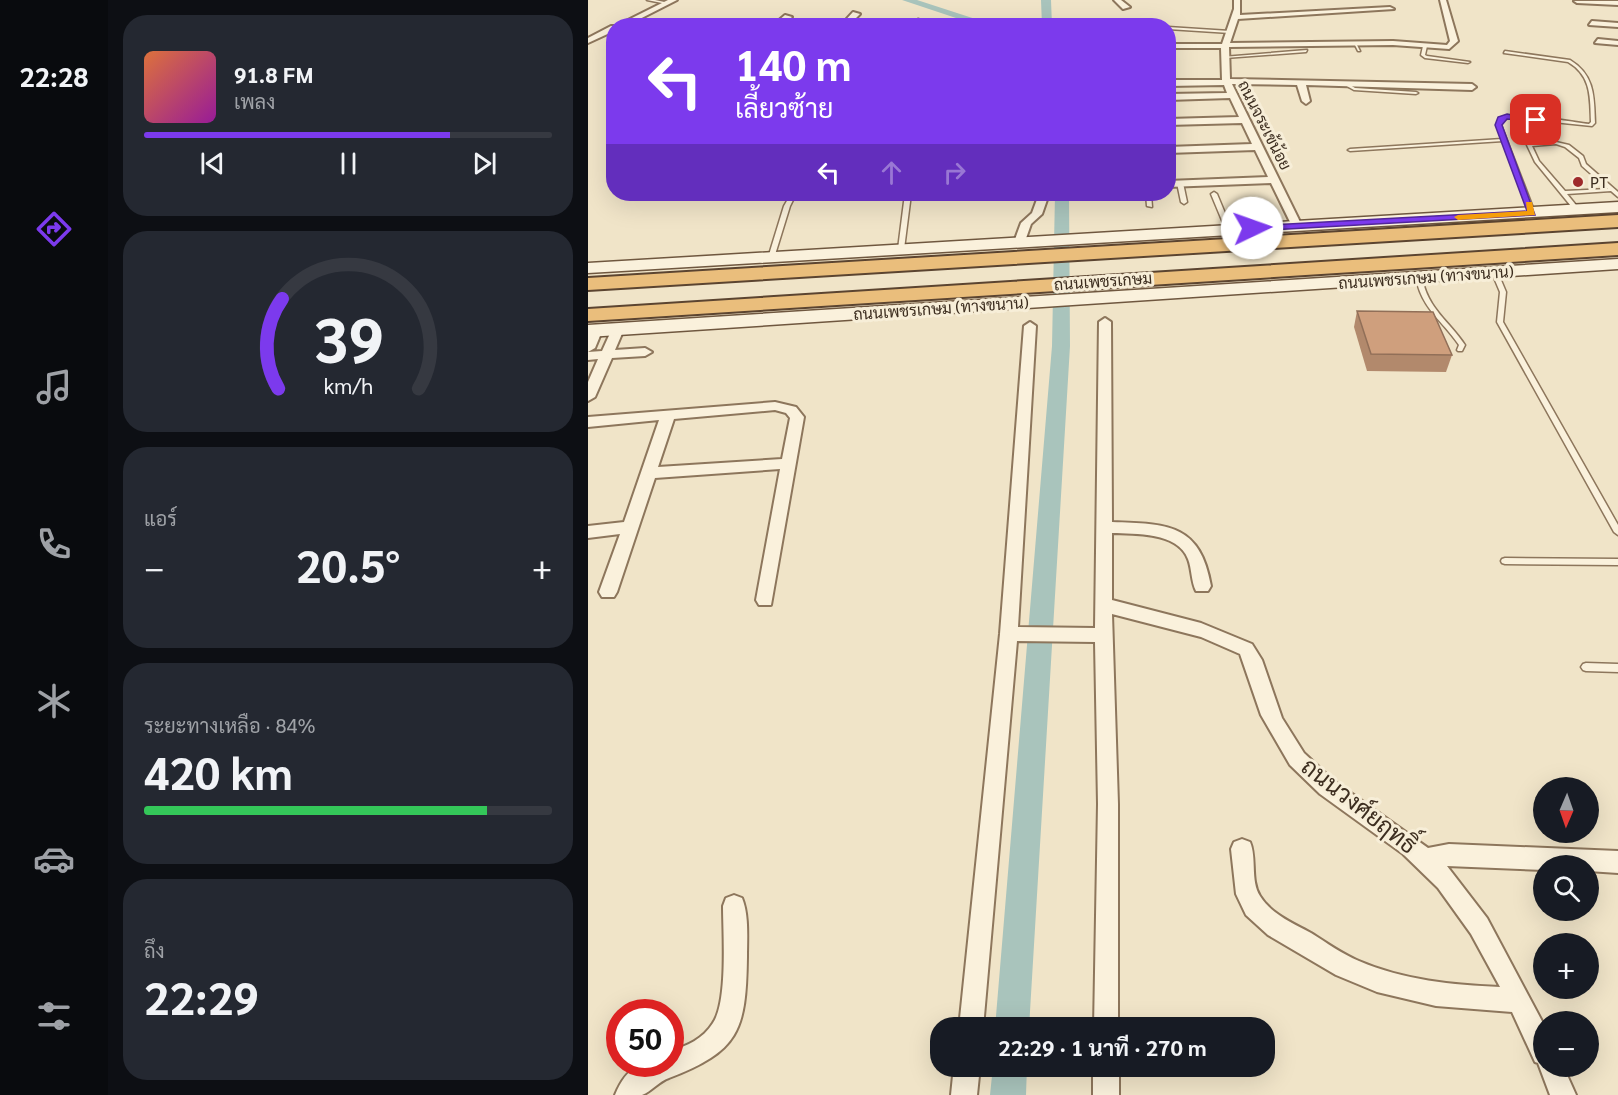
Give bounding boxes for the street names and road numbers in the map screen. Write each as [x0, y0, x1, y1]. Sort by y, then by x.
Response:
street label: ถนนจระเข้น้อย [1234, 76, 1297, 173]
street label: ถนนเพชรเกษม (ทางขนาน) [1338, 260, 1514, 293]
street label: ถนนเพชรเกษม [1053, 267, 1153, 294]
street label: ถนนเพชรเกษม (ทางขนาน) [853, 291, 1029, 324]
street label: ถนนวงศ์ยฤทธิ์ [1296, 746, 1427, 860]

